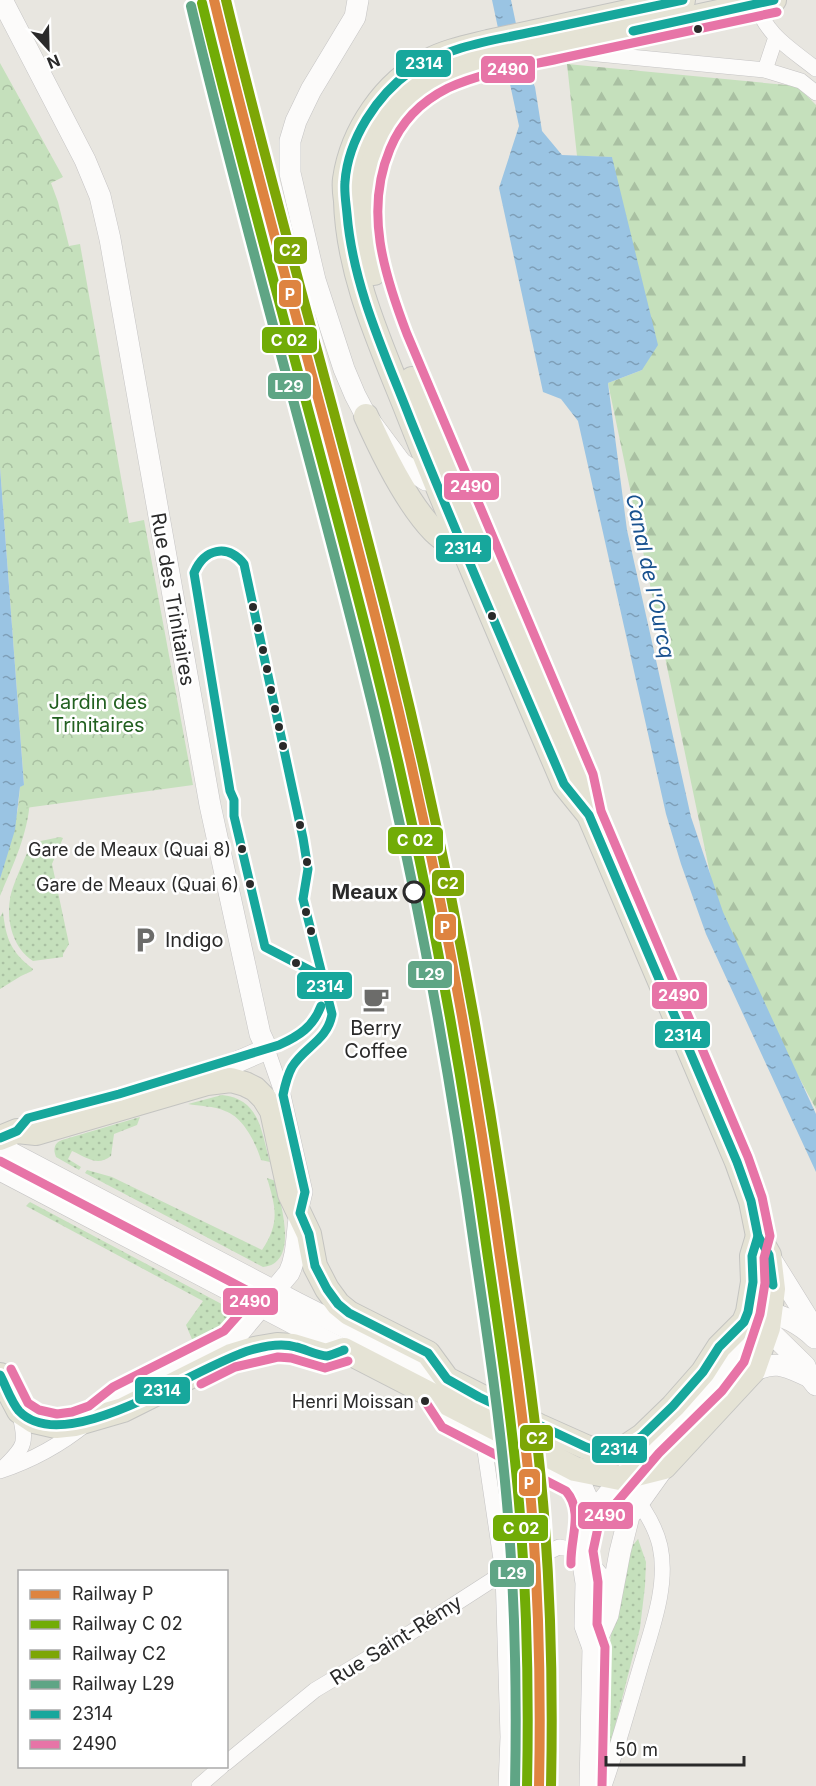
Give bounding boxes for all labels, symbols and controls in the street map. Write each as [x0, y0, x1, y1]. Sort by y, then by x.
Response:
north arrow [18, 18, 78, 78]
unlabelled marker [692, 23, 704, 35]
line badge: 2314 [395, 49, 452, 78]
text: N [44, 50, 63, 73]
text: 2314 [405, 53, 443, 73]
line badge: 2490 [480, 55, 536, 84]
text: 2490 [487, 59, 529, 79]
line badge: C2 [273, 236, 308, 265]
text: C2 [279, 240, 301, 260]
line badge: P [278, 279, 302, 308]
text: P [285, 284, 295, 304]
line badge: C 02 [261, 326, 318, 354]
text: C 02 [271, 330, 307, 350]
line badge: L29 [267, 372, 312, 400]
text: L29 [274, 376, 304, 396]
line badge: 2490 [443, 472, 500, 501]
text: 2490 [450, 476, 492, 496]
water label: Canal de l'Ourcq [621, 491, 680, 661]
street label: Rue des Trinitaires [146, 511, 200, 687]
line badge: 2314 [435, 534, 492, 563]
text: 2314 [444, 538, 482, 558]
unlabelled marker [247, 601, 259, 613]
unlabelled marker [486, 610, 498, 622]
unlabelled marker [252, 622, 264, 634]
unlabelled marker [257, 644, 269, 656]
unlabelled marker [261, 663, 273, 675]
unlabelled marker [265, 684, 277, 696]
park label: Jardin des Trinitaires [49, 690, 147, 737]
unlabelled marker [269, 703, 281, 715]
unlabelled marker [273, 721, 285, 733]
unlabelled marker [277, 740, 289, 752]
unlabelled marker [294, 819, 306, 831]
line badge: C 02 [387, 826, 444, 855]
text: C 02 [397, 830, 433, 850]
place label: Gare de Meaux (Quai 8) [28, 839, 231, 860]
marker: Gare de Meaux (Quai 8) [236, 843, 248, 855]
unlabelled marker [301, 856, 313, 868]
line badge: C2 [431, 869, 465, 897]
text: C2 [437, 873, 459, 893]
place label: Gare de Meaux (Quai 6) [36, 874, 239, 895]
marker: Gare de Meaux (Quai 6) [244, 878, 256, 890]
place label: Meaux [332, 880, 398, 904]
marker: Meaux [403, 881, 425, 903]
unlabelled marker [300, 906, 312, 918]
line badge: P [434, 913, 457, 941]
text: P [440, 917, 450, 937]
parking icon: Indigo [130, 925, 160, 955]
unlabelled marker [305, 925, 317, 937]
place label: Indigo [165, 928, 224, 952]
unlabelled marker [290, 957, 302, 969]
line badge: L29 [407, 960, 453, 989]
text: L29 [415, 964, 445, 984]
line badge: 2314 [296, 971, 353, 1000]
text: 2314 [306, 976, 344, 996]
line badge: 2490 [651, 981, 708, 1010]
cafe icon: Berry Coffee [361, 984, 391, 1014]
text: 2490 [658, 985, 700, 1005]
place label: Berry Coffee [344, 1016, 408, 1063]
line badge: 2314 [654, 1020, 711, 1049]
text: 2314 [664, 1025, 702, 1045]
line badge: 2490 [222, 1287, 279, 1316]
text: 2490 [229, 1291, 271, 1311]
line badge: 2314 [134, 1376, 191, 1405]
text: 2314 [143, 1380, 181, 1400]
place label: Henri Moissan [292, 1391, 414, 1412]
marker: Henri Moissan [419, 1395, 431, 1407]
line badge: C2 [519, 1424, 554, 1452]
text: C2 [526, 1428, 548, 1448]
line badge: 2314 [591, 1435, 648, 1464]
text: 2314 [600, 1439, 638, 1459]
line badge: P [518, 1468, 541, 1497]
text: P [524, 1473, 534, 1493]
line badge: 2490 [577, 1501, 634, 1530]
text: 2490 [584, 1505, 626, 1525]
line badge: C 02 [492, 1514, 549, 1542]
text: C 02 [503, 1518, 539, 1538]
line badge: L29 [489, 1559, 535, 1588]
text: L29 [497, 1563, 527, 1583]
legend [18, 1570, 228, 1768]
text: Railway P [72, 1583, 154, 1604]
street label: Rue Saint-Rémy [326, 1590, 466, 1690]
text: Railway C 02 [72, 1613, 183, 1634]
text: Railway C2 [72, 1643, 166, 1664]
text: Railway L29 [72, 1673, 174, 1694]
text: 2314 [72, 1703, 113, 1724]
scale bar [606, 1729, 744, 1767]
text: 2490 [72, 1733, 117, 1754]
text: 50 m [615, 1739, 658, 1760]

